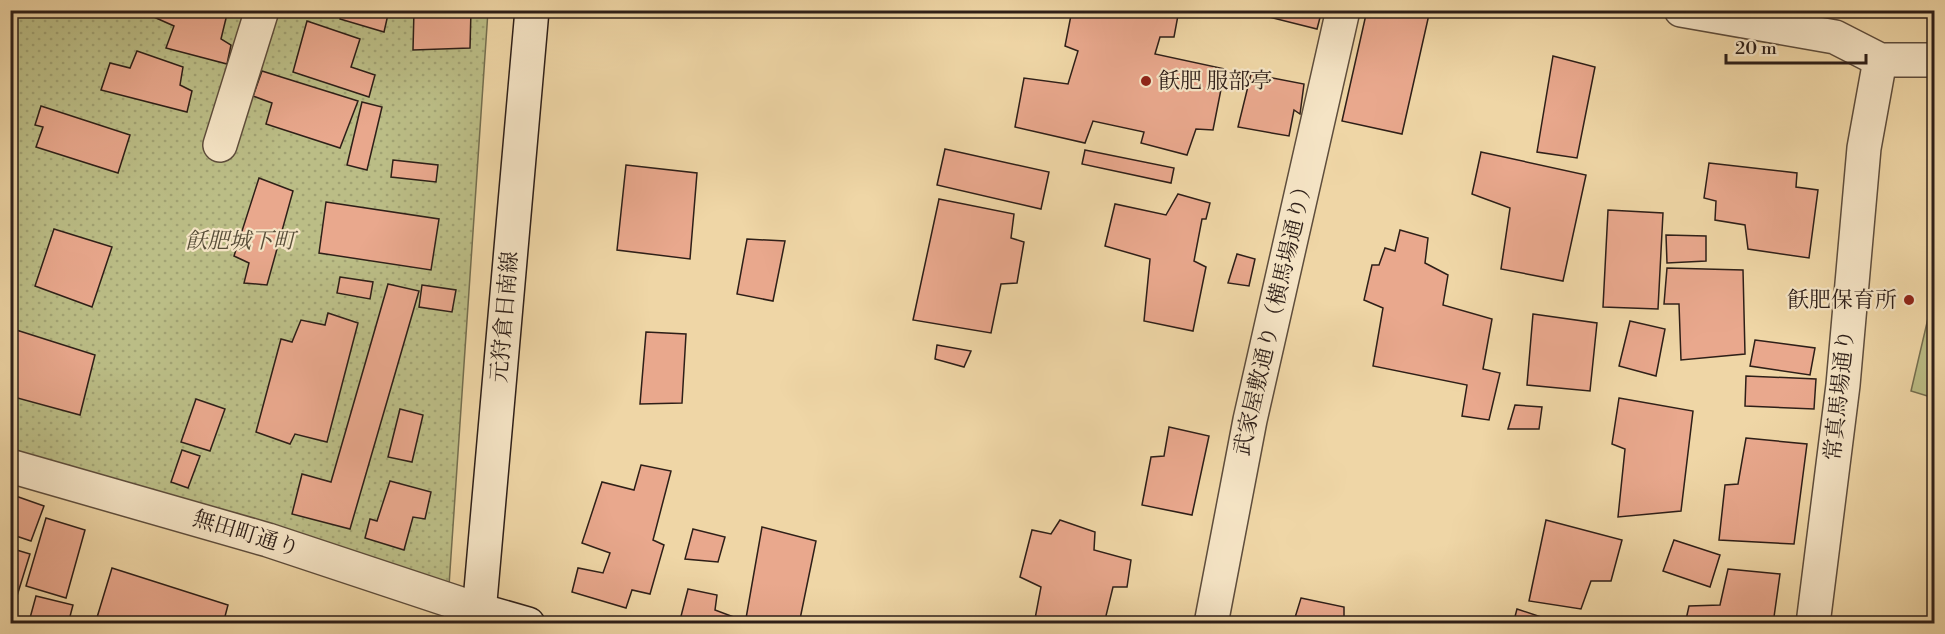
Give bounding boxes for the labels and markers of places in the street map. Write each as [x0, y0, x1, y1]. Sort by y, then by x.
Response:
place label: 飫肥 服部亭 [1158, 68, 1273, 95]
marker: 飫肥 服部亭 [1139, 74, 1153, 88]
place label: 飫肥保育所 [1787, 287, 1897, 314]
marker: 飫肥保育所 [1902, 293, 1916, 307]

